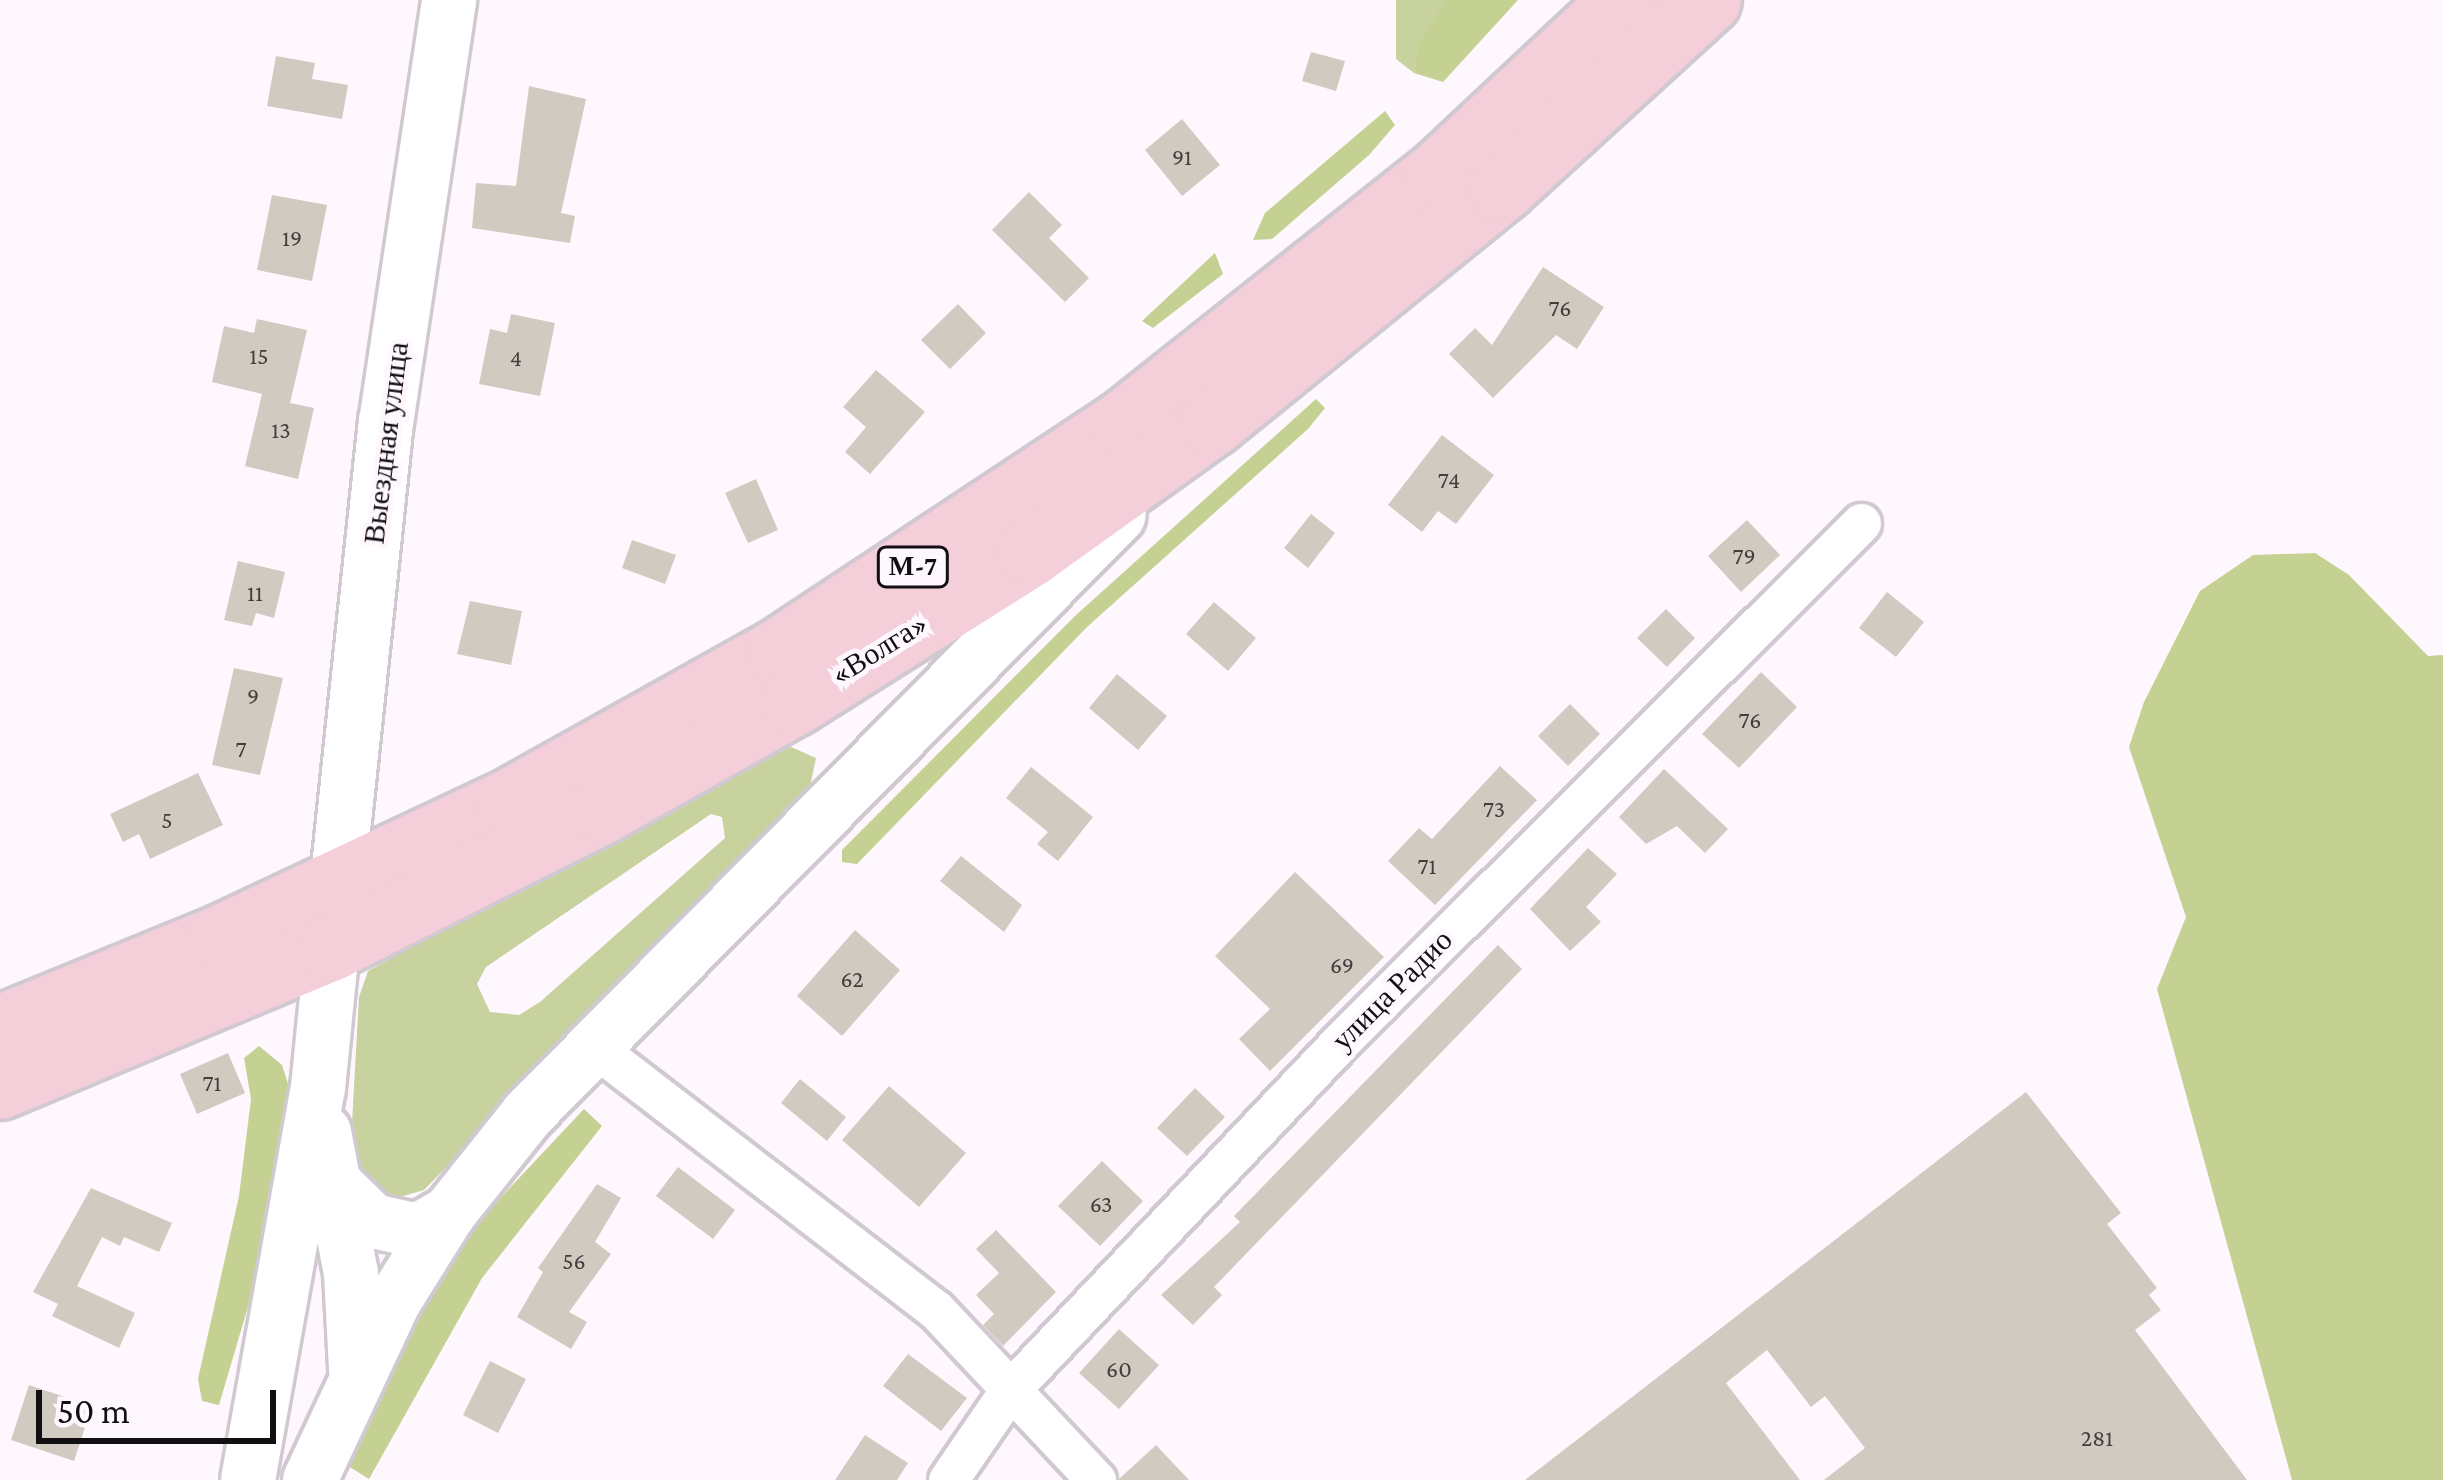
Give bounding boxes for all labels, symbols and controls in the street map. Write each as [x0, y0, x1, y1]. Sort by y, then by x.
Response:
house number: 91 [1172, 143, 1192, 171]
house number: 19 [282, 224, 302, 252]
house number: 76 [1548, 294, 1572, 322]
street label: Выездная улица [356, 340, 416, 546]
house number: 15 [249, 342, 269, 370]
house number: 4 [510, 344, 522, 372]
house number: 13 [271, 416, 291, 444]
house number: 74 [1438, 466, 1460, 494]
house number: 79 [1732, 542, 1756, 570]
road number: М-7 [874, 546, 952, 588]
house number: 11 [247, 579, 263, 607]
street label: «Волга» [824, 605, 934, 693]
house number: 9 [247, 682, 259, 710]
house number: 76 [1738, 706, 1762, 734]
house number: 7 [235, 735, 247, 763]
house number: 73 [1483, 795, 1505, 823]
house number: 5 [161, 806, 173, 834]
house number: 71 [1417, 852, 1437, 880]
street label: улица Радио [1324, 922, 1460, 1058]
house number: 69 [1330, 951, 1354, 979]
house number: 62 [840, 965, 864, 993]
house number: 71 [202, 1069, 222, 1097]
house number: 63 [1090, 1190, 1112, 1218]
house number: 56 [562, 1247, 586, 1275]
house number: 60 [1106, 1355, 1132, 1383]
scale bar [42, 1366, 282, 1440]
text: 50 m [57, 1391, 130, 1431]
house number: 281 [2081, 1424, 2113, 1452]

